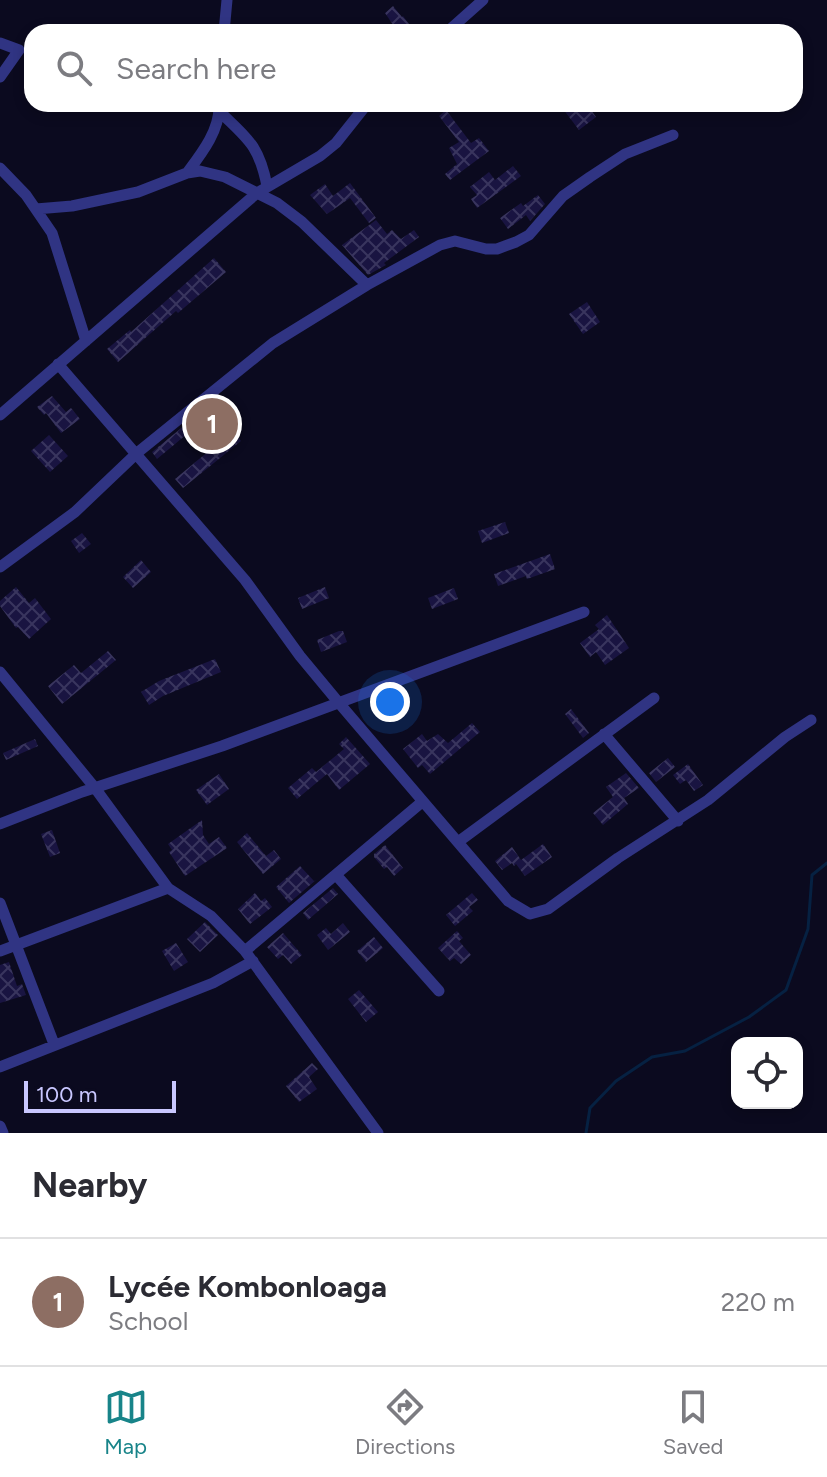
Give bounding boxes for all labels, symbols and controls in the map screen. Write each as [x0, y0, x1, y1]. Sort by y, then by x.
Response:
search box [24, 24, 803, 112]
icon: search [52, 46, 96, 90]
text: Search here [116, 50, 276, 87]
pin: 1 [186, 394, 238, 454]
your location [370, 682, 410, 722]
map controls [731, 1037, 803, 1109]
button: locate [731, 1037, 803, 1109]
scale bar [24, 1077, 176, 1113]
text: 100 m [36, 1081, 97, 1108]
text: Nearby [32, 1165, 147, 1206]
text: Lycée Kombonloaga [108, 1268, 387, 1305]
text: 1 [53, 1286, 63, 1318]
text: 220 m [721, 1286, 795, 1318]
text: School [108, 1305, 188, 1337]
tab: Map [104, 1385, 148, 1460]
tab: Directions [355, 1385, 455, 1460]
tab: Saved [663, 1385, 723, 1460]

